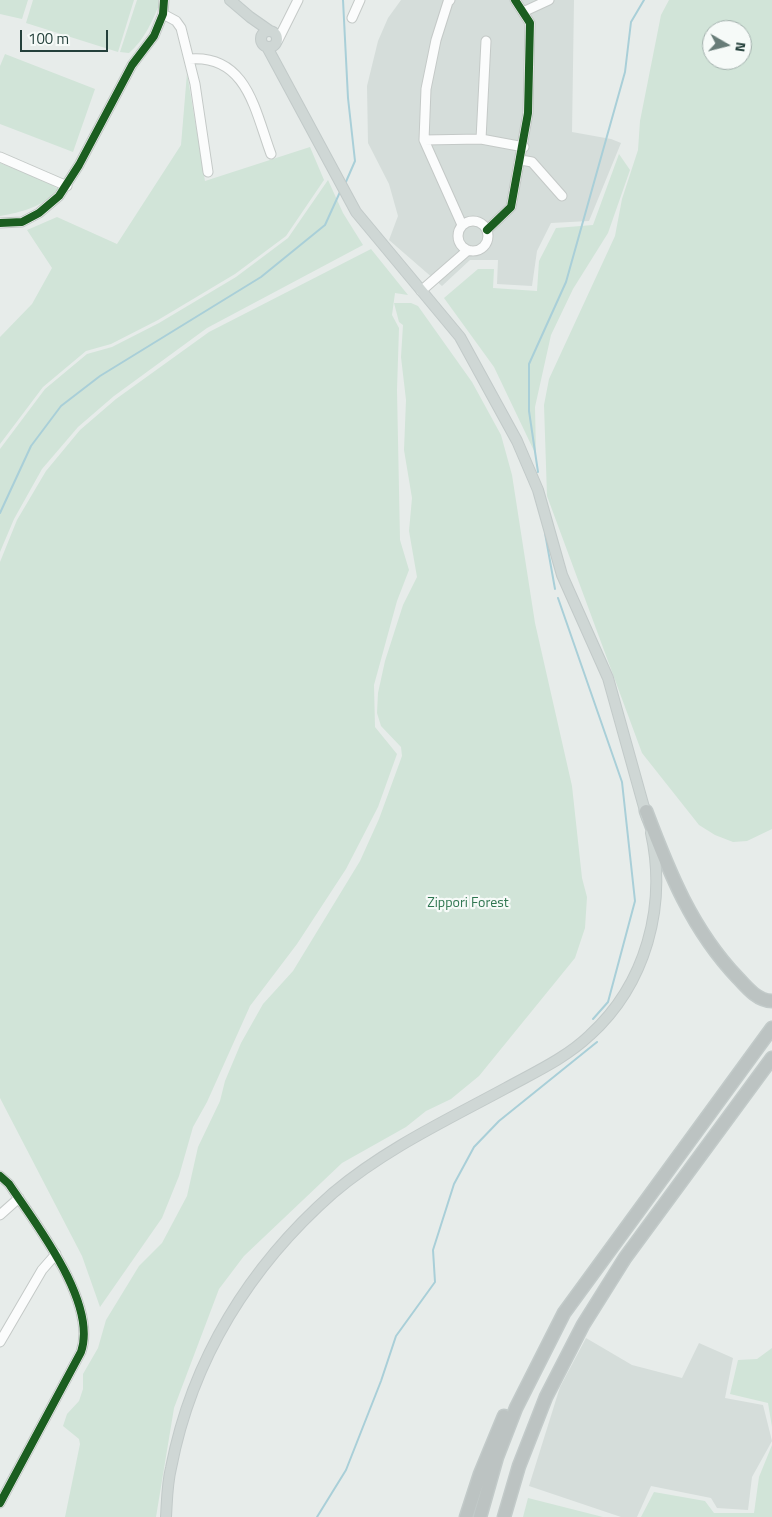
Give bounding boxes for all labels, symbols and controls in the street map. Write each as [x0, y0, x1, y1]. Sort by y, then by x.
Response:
scale bar [22, 20, 110, 52]
north arrow [702, 20, 752, 70]
text: 100 m [28, 27, 69, 50]
text: N [730, 41, 752, 53]
park label: Zippori Forest [427, 896, 509, 912]

